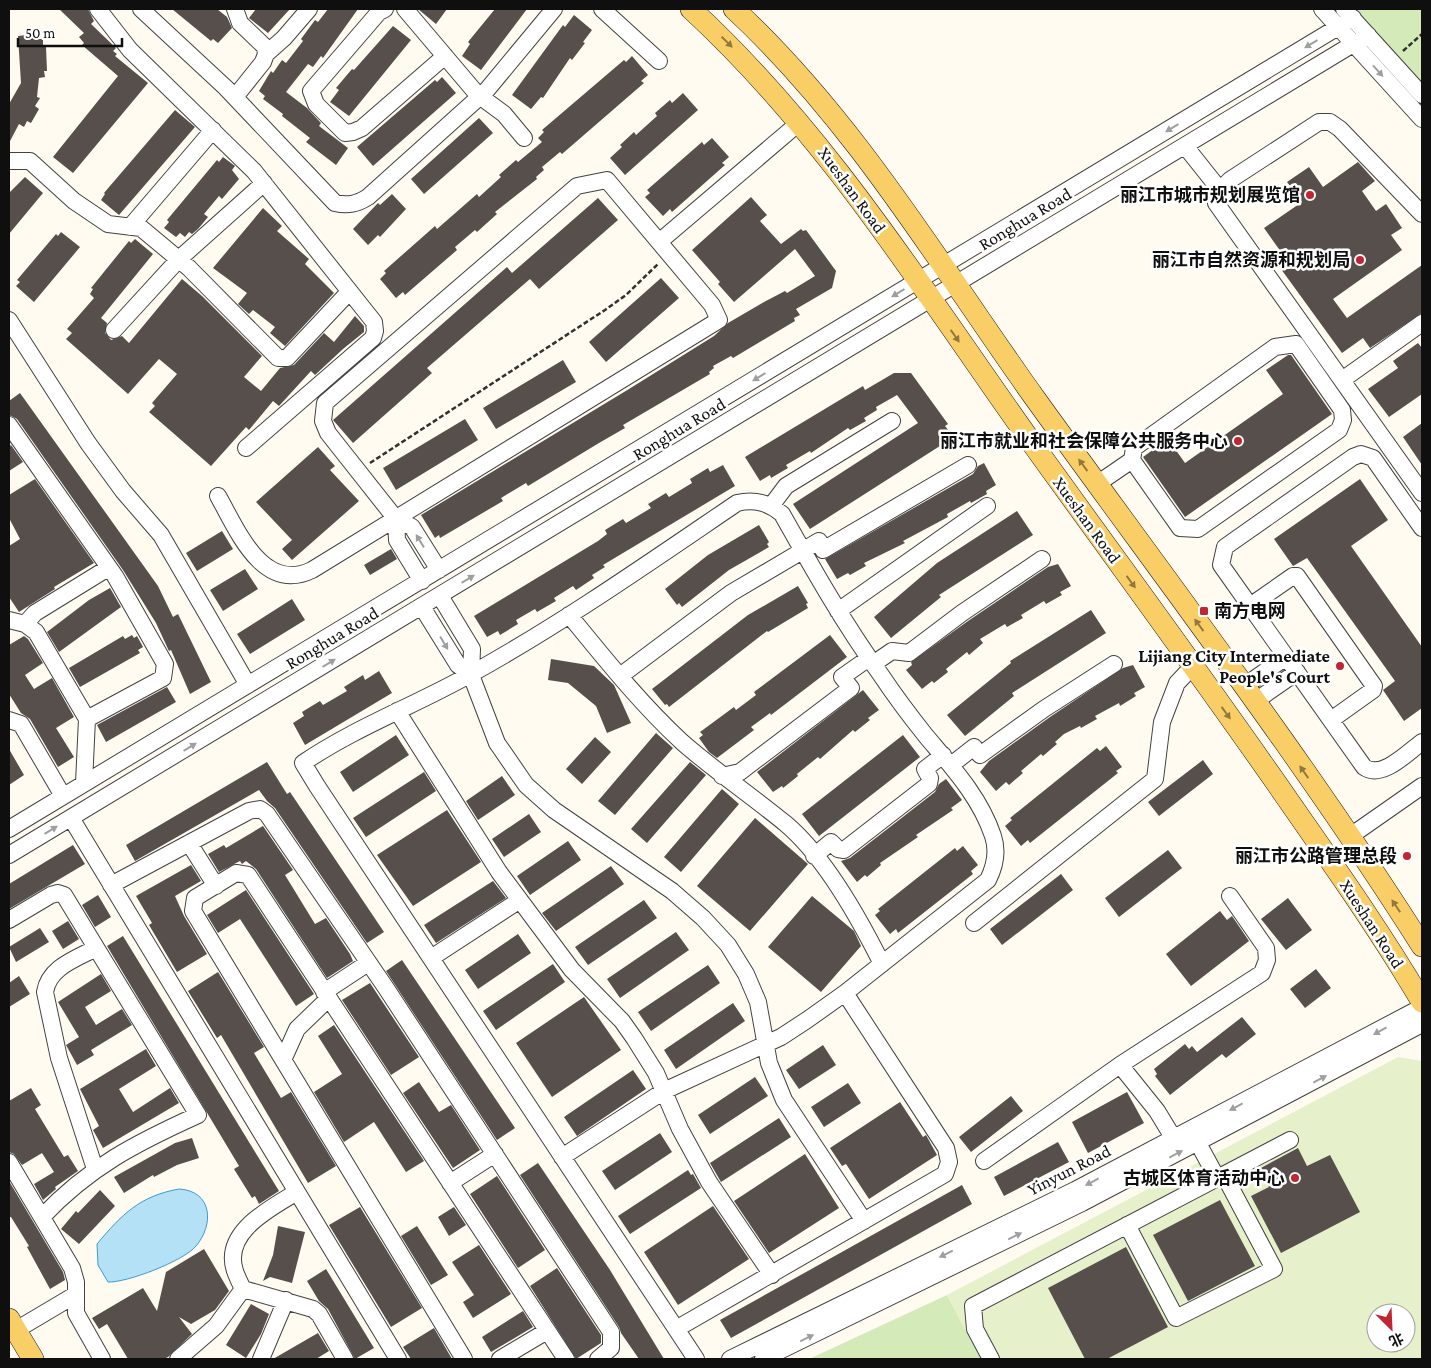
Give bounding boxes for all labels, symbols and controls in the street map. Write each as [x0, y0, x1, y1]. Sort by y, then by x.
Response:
scale bar [18, 15, 121, 47]
text: 50 m [25, 25, 55, 41]
one-way arrow [721, 36, 733, 48]
one-way arrow [1304, 39, 1318, 48]
one-way arrow [1372, 64, 1384, 76]
one-way arrow [1165, 123, 1178, 132]
street label: Xueshan Road [814, 143, 890, 238]
street label: Ronghua Road [975, 183, 1075, 254]
place label: 丽江市城市规划展览馆 [1120, 185, 1300, 205]
marker: 丽江市城市规划展览馆 [1304, 189, 1316, 201]
place label: 丽江市自然资源和规划局 [1152, 250, 1350, 270]
marker: 丽江市自然资源和规划局 [1354, 254, 1366, 266]
one-way arrow [892, 289, 905, 298]
one-way arrow [950, 329, 960, 342]
one-way arrow [752, 373, 765, 382]
street label: Ronghua Road [629, 393, 729, 464]
place label: 丽江市就业和社会保障公共服务中心 [940, 431, 1228, 451]
marker: 丽江市就业和社会保障公共服务中心 [1232, 435, 1244, 447]
one-way arrow [1078, 458, 1088, 472]
street label: Xueshan Road [1049, 473, 1125, 568]
one-way arrow [416, 534, 425, 547]
one-way arrow [462, 575, 475, 584]
one-way arrow [1126, 575, 1136, 588]
place label: 南方电网 [1214, 601, 1286, 621]
street label: Ronghua Road [282, 602, 382, 673]
marker: 南方电网 [1198, 605, 1210, 617]
one-way arrow [1194, 618, 1204, 632]
one-way arrow [439, 637, 449, 650]
place label: Lijiang City Intermediate People's Court [1138, 646, 1331, 687]
one-way arrow [323, 658, 336, 667]
marker: Lijiang City Intermediate People's Court [1334, 660, 1346, 672]
one-way arrow [1221, 706, 1232, 719]
one-way arrow [183, 742, 196, 751]
one-way arrow [1299, 765, 1309, 778]
one-way arrow [44, 826, 57, 835]
place label: 丽江市公路管理总段 [1235, 846, 1397, 866]
marker: 丽江市公路管理总段 [1401, 850, 1413, 862]
street label: Xueshan Road [1336, 876, 1408, 973]
one-way arrow [1391, 899, 1401, 912]
one-way arrow [1373, 1027, 1387, 1036]
one-way arrow [1313, 1075, 1327, 1083]
one-way arrow [1229, 1103, 1243, 1111]
street label: Yinyun Road [1024, 1140, 1114, 1199]
one-way arrow [1169, 1150, 1183, 1158]
place label: 古城区体育活动中心 [1123, 1168, 1285, 1188]
marker: 古城区体育活动中心 [1289, 1172, 1301, 1184]
one-way arrow [1085, 1178, 1099, 1186]
one-way arrow [1008, 1232, 1023, 1240]
one-way arrow [939, 1250, 953, 1258]
north arrow [1366, 1303, 1416, 1353]
text: 北 [1387, 1330, 1406, 1350]
one-way arrow [799, 1334, 814, 1342]

